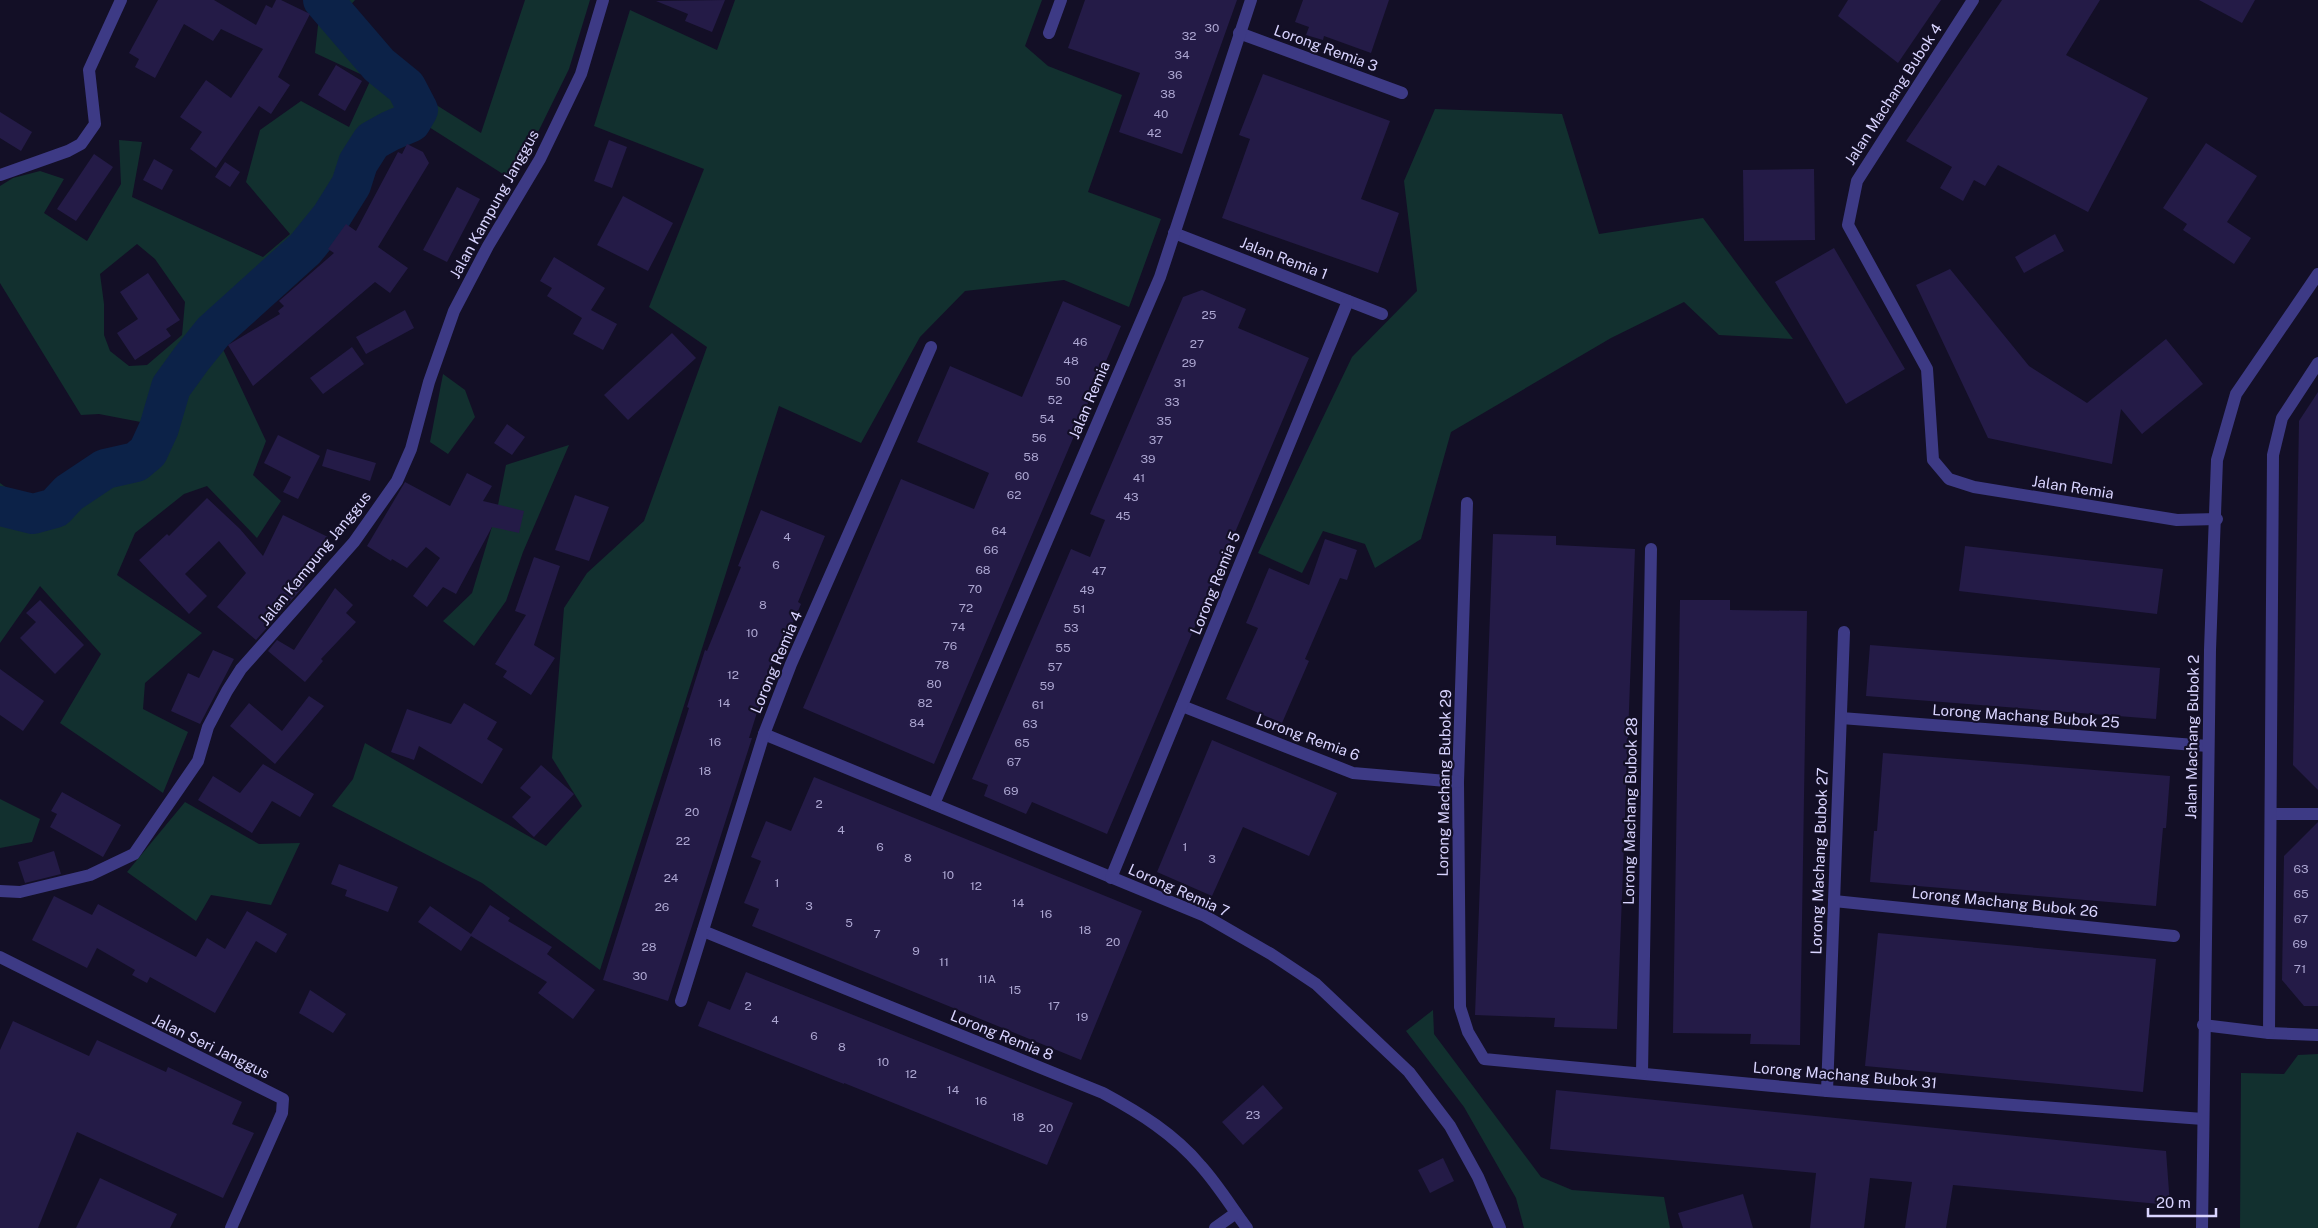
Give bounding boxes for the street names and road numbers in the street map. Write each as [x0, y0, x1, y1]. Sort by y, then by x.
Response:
street label: Jalan Machang Bubok 4 [1841, 20, 1945, 168]
street label: Lorong Remia 3 [1272, 21, 1380, 75]
street label: Jalan Kampung Janggus [446, 127, 542, 281]
street label: Jalan Remia 1 [1238, 234, 1330, 282]
street label: Jalan Remia [1065, 359, 1113, 441]
street label: Jalan Remia [2031, 472, 2115, 502]
street label: Jalan Kampung Janggus [256, 488, 374, 628]
street label: Lorong Remia 5 [1187, 529, 1243, 637]
street label: Lorong Remia 4 [747, 608, 805, 716]
street label: Jalan Machang Bubok 2 [2182, 654, 2202, 819]
street label: Lorong Machang Bubok 29 [1434, 689, 1454, 877]
street label: Lorong Machang Bubok 25 [1932, 701, 2120, 731]
street label: Lorong Remia 6 [1254, 710, 1362, 764]
street label: Lorong Machang Bubok 28 [1620, 717, 1640, 905]
street label: Lorong Machang Bubok 27 [1807, 767, 1831, 955]
street label: Lorong Remia 7 [1126, 860, 1232, 920]
street label: Lorong Machang Bubok 26 [1911, 884, 2099, 920]
street label: Lorong Remia 8 [948, 1007, 1056, 1063]
street label: Jalan Seri Janggus [150, 1010, 272, 1082]
street label: Lorong Machang Bubok 31 [1752, 1058, 1938, 1092]

